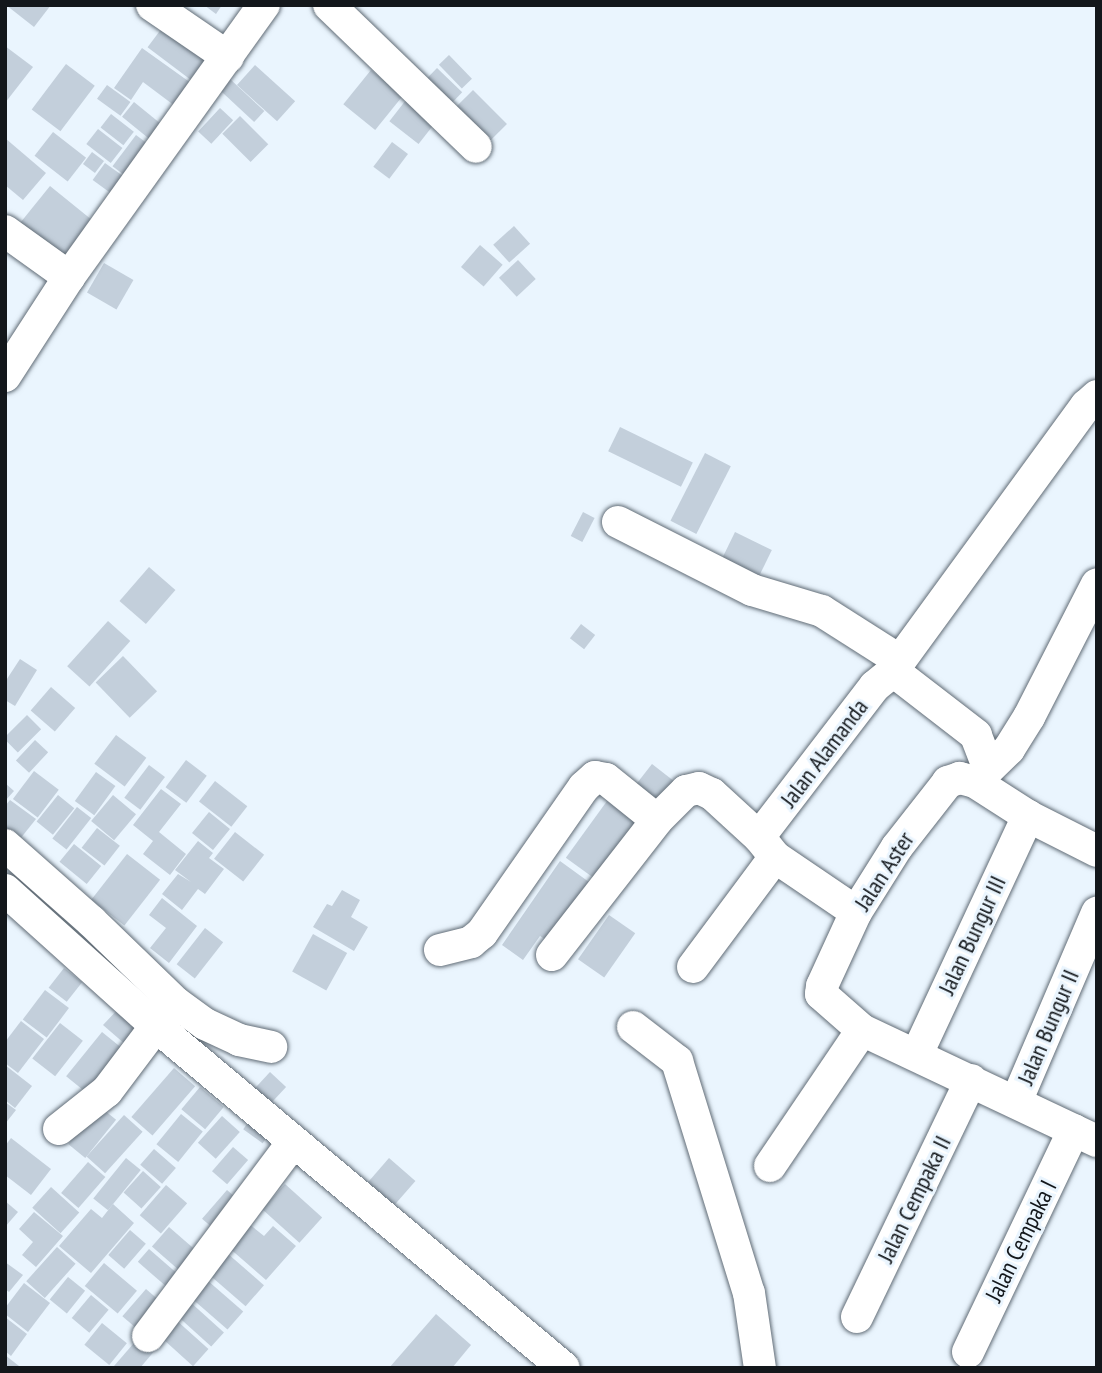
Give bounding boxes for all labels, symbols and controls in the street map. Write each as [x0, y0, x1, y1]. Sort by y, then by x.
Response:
street label: Jalan Alamanda [774, 693, 874, 813]
street label: Jalan Aster [848, 826, 920, 916]
street label: Jalan Bungur III [932, 871, 1012, 999]
street label: Jalan Bungur II [1011, 965, 1085, 1089]
street label: Jalan Cempaka II [871, 1131, 957, 1267]
street label: Jalan Cempaka I [979, 1176, 1063, 1306]

